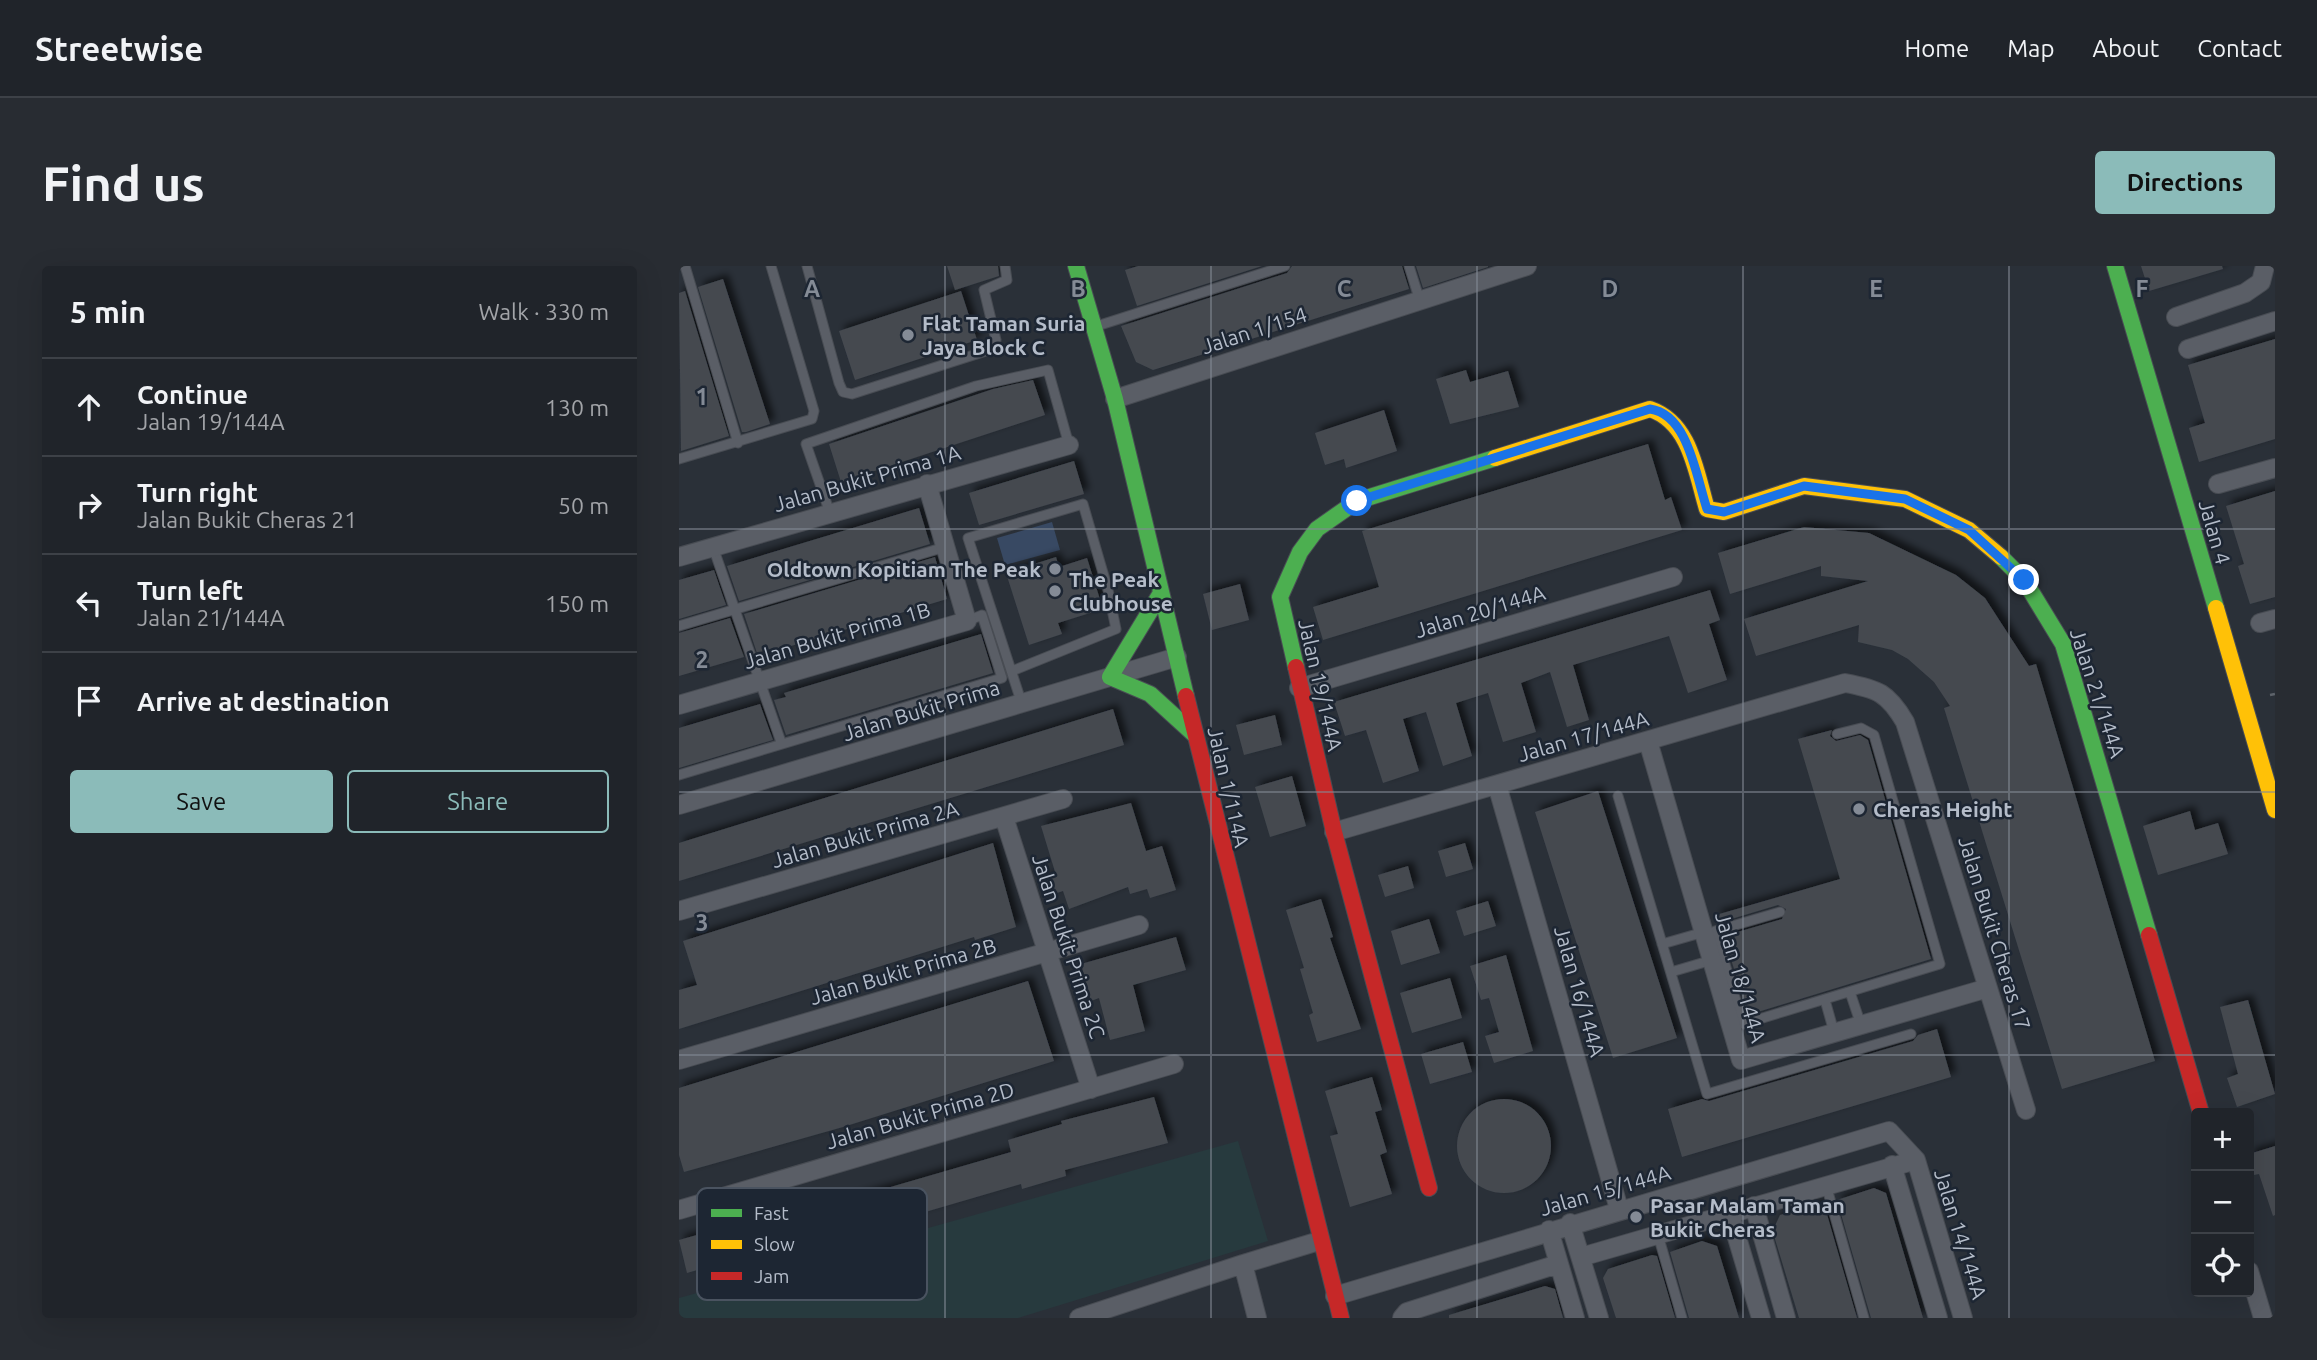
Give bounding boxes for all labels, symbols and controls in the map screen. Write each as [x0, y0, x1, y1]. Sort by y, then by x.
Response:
text: Streetwise [35, 30, 203, 67]
text: Home [1904, 35, 1969, 62]
text: Map [2007, 35, 2054, 62]
text: About [2092, 35, 2159, 62]
text: Contact [2197, 35, 2282, 62]
button: Directions [2095, 151, 2275, 214]
text: Find us [42, 155, 205, 210]
text: A [804, 276, 820, 301]
text: B [1070, 276, 1086, 301]
text: C [1337, 276, 1352, 301]
text: D [1602, 276, 1618, 301]
text: E [1869, 276, 1883, 301]
text: F [2136, 276, 2149, 301]
text: 5 min [70, 295, 146, 329]
text: Walk · 330 m [478, 299, 609, 324]
street label: Jalan 1/154 [1198, 302, 1310, 358]
place label: Flat Taman Suria Jaya Block C [922, 311, 1085, 359]
marker: Flat Taman Suria Jaya Block C [900, 327, 916, 343]
text: Continue [137, 380, 248, 409]
text: 1 [696, 384, 708, 409]
icon: ahead [70, 388, 108, 426]
text: 130 m [545, 395, 609, 420]
text: Jalan 19/144A [137, 409, 285, 434]
street label: Jalan Bukit Prima 1A [771, 440, 963, 516]
text: Turn right [137, 478, 258, 507]
route start [1341, 485, 1372, 516]
icon: right [70, 486, 108, 524]
text: 50 m [558, 493, 609, 518]
street label: Jalan 4 [2194, 497, 2236, 567]
text: Jalan Bukit Cheras 21 [137, 507, 357, 532]
place label: Oldtown Kopitiam The Peak [767, 557, 1041, 581]
marker: Oldtown Kopitiam The Peak [1047, 561, 1063, 577]
route end [2008, 564, 2039, 595]
place label: The Peak Clubhouse [1069, 567, 1173, 615]
text: Turn left [137, 576, 243, 605]
street label: Jalan 20/144A [1412, 580, 1548, 642]
marker: The Peak Clubhouse [1047, 583, 1063, 599]
icon: left [70, 584, 108, 622]
text: 150 m [545, 591, 609, 616]
street label: Jalan Bukit Prima 1B [741, 597, 933, 673]
text: Jalan 21/144A [137, 605, 285, 630]
street label: Jalan 19/144A [1294, 617, 1348, 754]
street label: Jalan 21/144A [2066, 625, 2130, 761]
text: 2 [696, 647, 708, 672]
street label: Jalan Bukit Prima [840, 675, 1002, 745]
icon: arrive [70, 682, 108, 720]
text: Arrive at destination [137, 687, 390, 716]
street label: Jalan 17/144A [1515, 706, 1651, 766]
street label: Jalan 1/114A [1203, 724, 1255, 850]
button: Save [70, 770, 333, 833]
button: Share [347, 770, 609, 833]
street label: Jalan Bukit Prima 2A [769, 796, 961, 872]
place label: Cheras Height [1873, 797, 2012, 821]
marker: Cheras Height [1851, 801, 1867, 817]
street label: Jalan Bukit Cheras 17 [1954, 833, 2036, 1033]
street label: Jalan Bukit Prima 2C [1028, 851, 1110, 1041]
street label: Jalan 18/144A [1711, 909, 1771, 1045]
text: 3 [696, 910, 708, 935]
street label: Jalan 16/144A [1550, 923, 1610, 1059]
street label: Jalan Bukit Prima 2B [807, 933, 999, 1009]
street label: Jalan Bukit Prima 2D [823, 1077, 1017, 1153]
map controls [2191, 1108, 2254, 1297]
button: + [2191, 1108, 2254, 1171]
street label: Jalan 15/144A [1537, 1160, 1673, 1220]
street label: Jalan 14/144A [1930, 1166, 1992, 1302]
button: − [2191, 1171, 2254, 1234]
legend [697, 1188, 927, 1300]
place label: Pasar Malam Taman Bukit Cheras [1650, 1193, 1845, 1241]
text: Fast [754, 1202, 789, 1224]
marker: Pasar Malam Taman Bukit Cheras [1628, 1209, 1644, 1225]
text: Slow [754, 1233, 795, 1255]
button: locate [2191, 1234, 2254, 1297]
text: Jam [754, 1265, 790, 1287]

